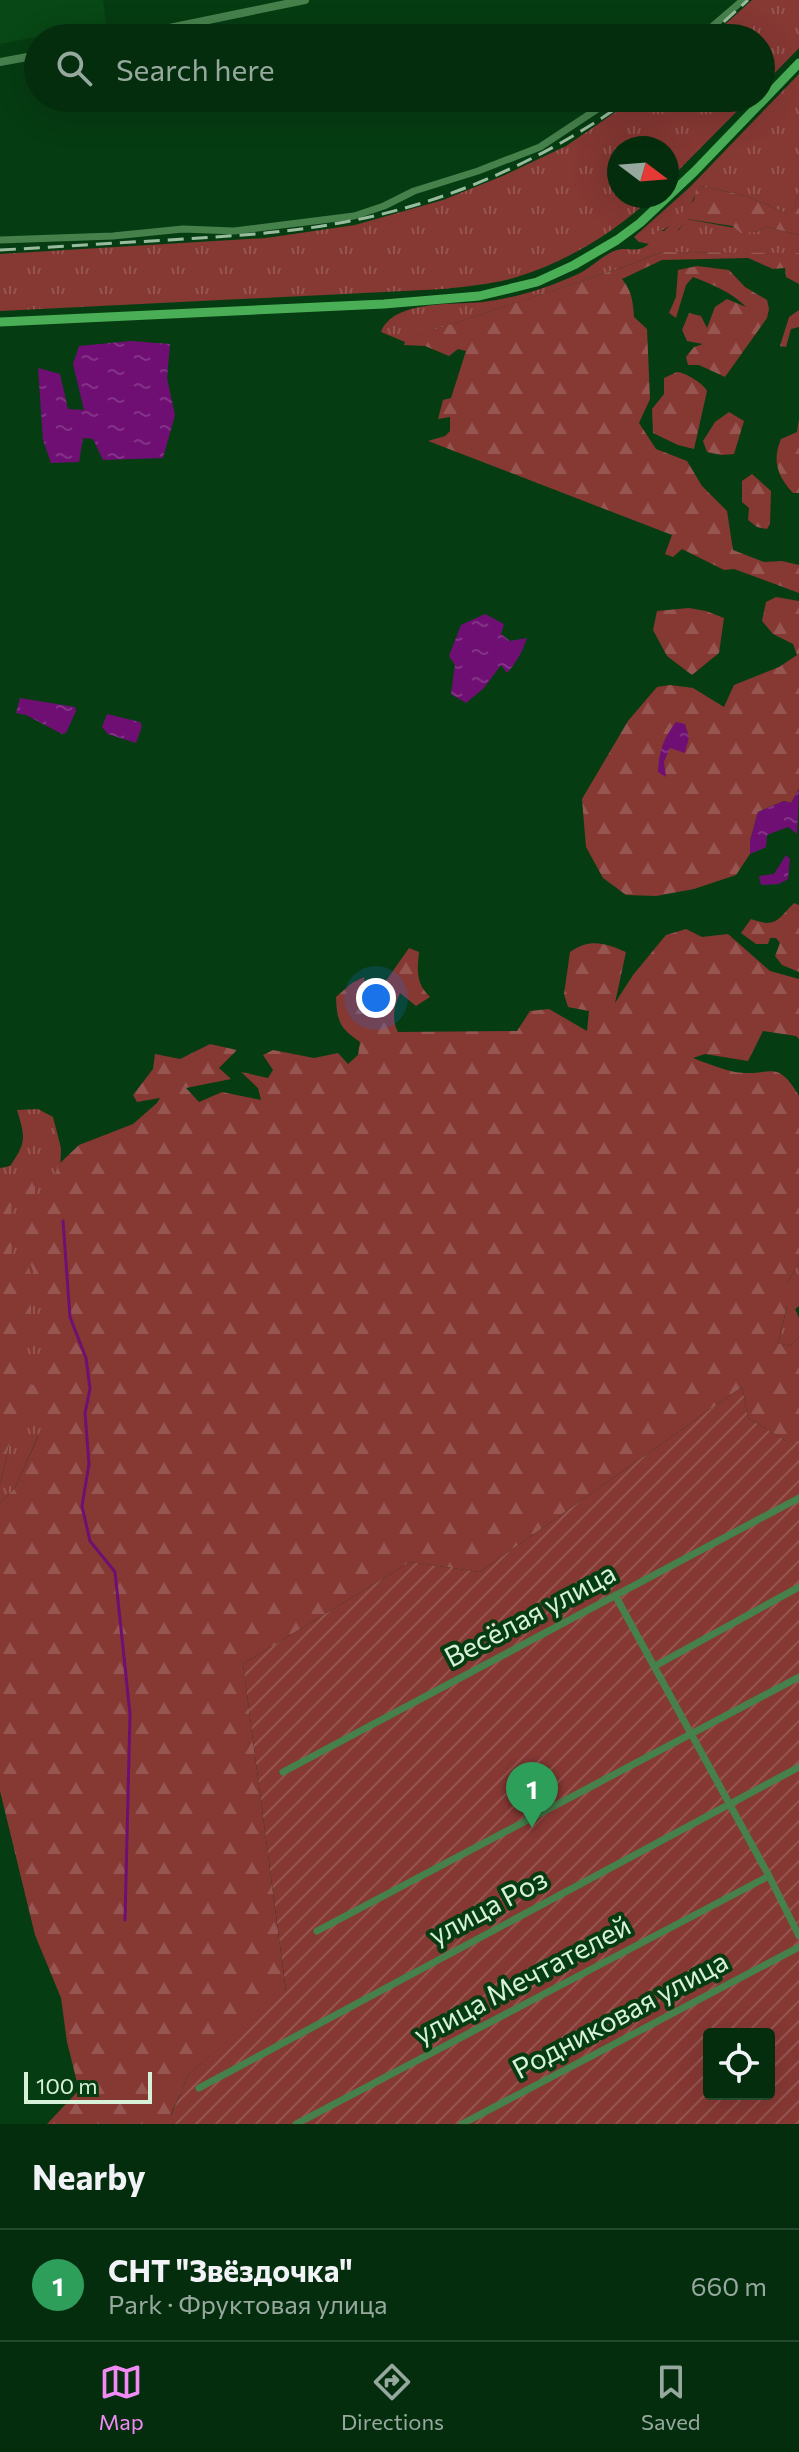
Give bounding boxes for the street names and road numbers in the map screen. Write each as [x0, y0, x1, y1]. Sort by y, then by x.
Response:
street label: Весёлая улица [438, 1555, 621, 1673]
street label: улица Роз [422, 1861, 553, 1951]
street label: улица Мечтателей [407, 1908, 636, 2051]
street label: Родниковая улица [506, 1943, 733, 2085]

